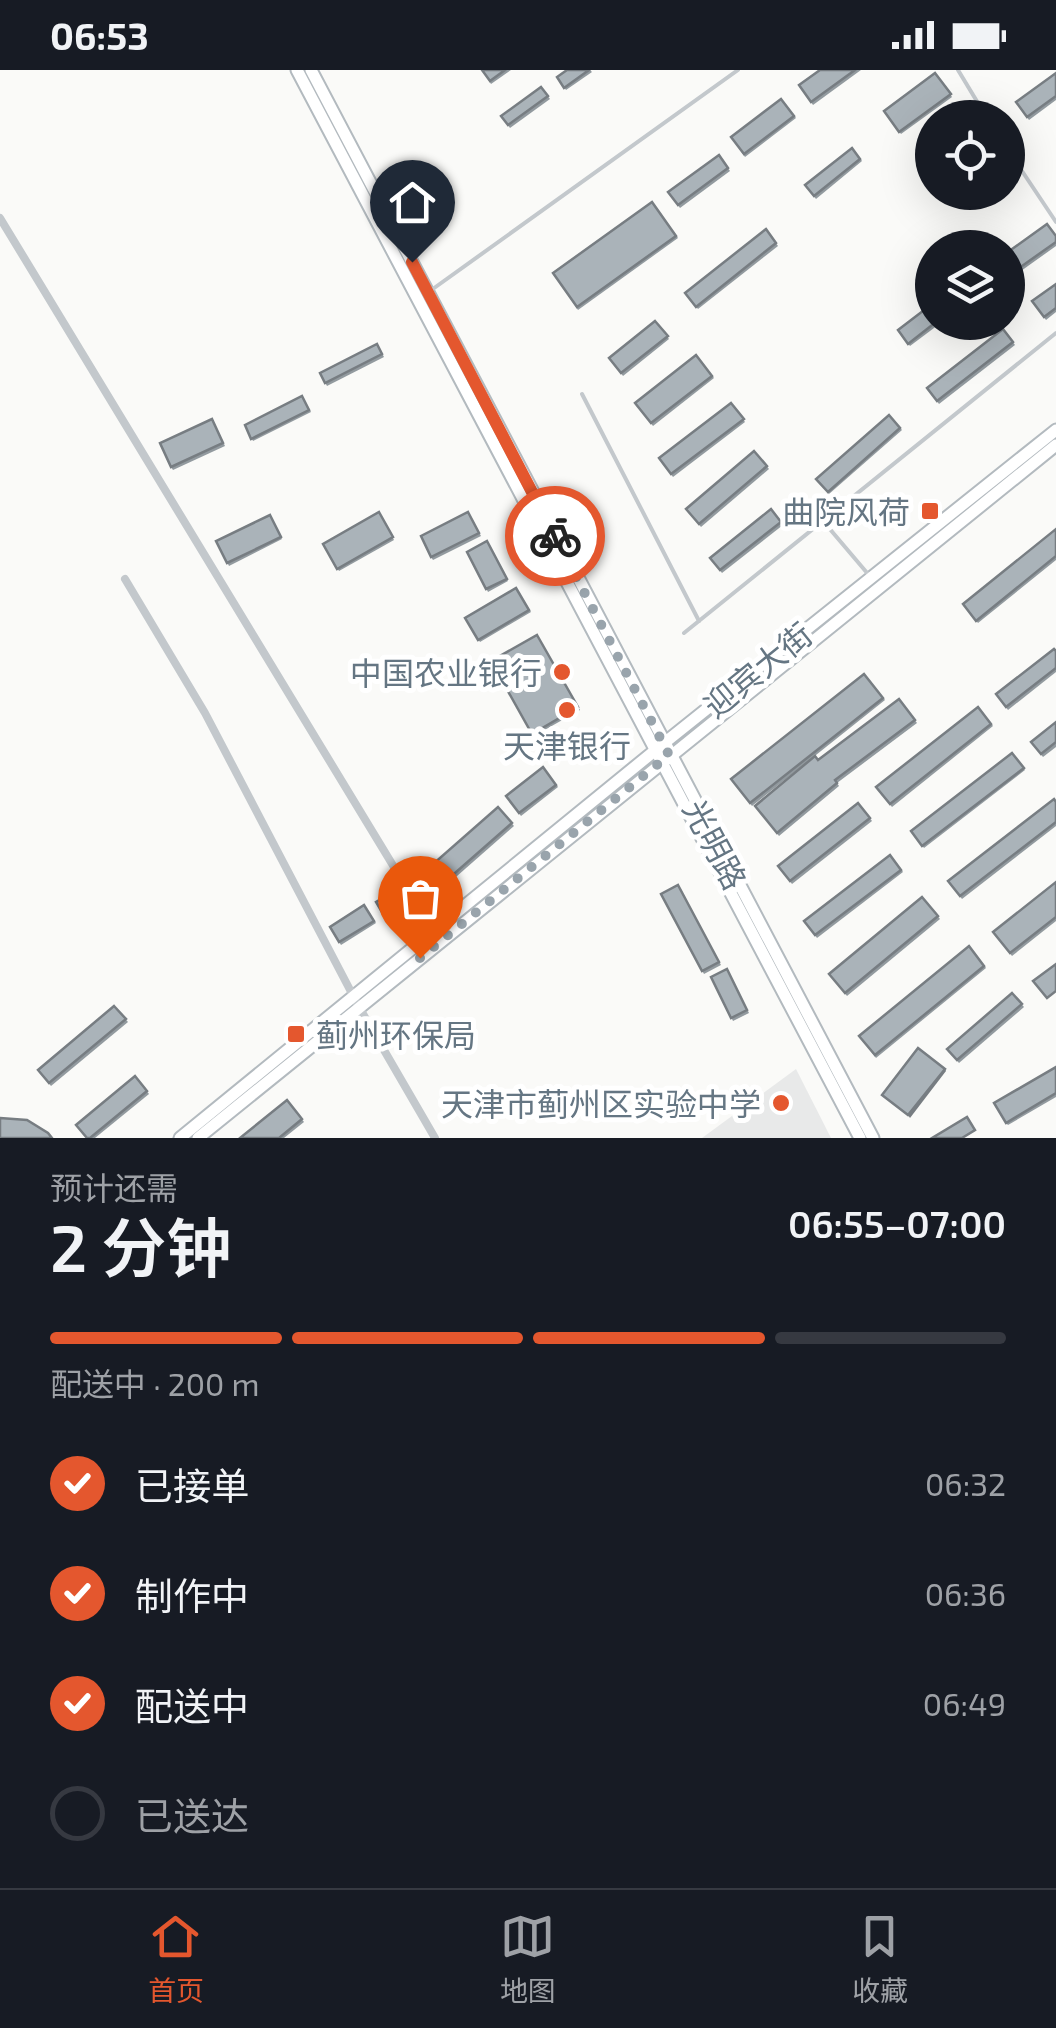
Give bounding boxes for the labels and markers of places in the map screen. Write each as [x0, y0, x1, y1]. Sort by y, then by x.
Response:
pin [370, 160, 455, 263]
place label: 曲院风荷 [782, 492, 910, 530]
marker: 曲院风荷 [919, 500, 941, 522]
place label: 中国农业银行 [350, 653, 542, 691]
marker: 中国农业银行 [551, 661, 573, 683]
marker: 天津银行 [556, 699, 578, 721]
place label: 天津银行 [503, 726, 631, 764]
pin [378, 856, 463, 959]
place label: 蓟州环保局 [316, 1015, 476, 1053]
marker: 蓟州环保局 [285, 1023, 307, 1045]
place label: 天津市蓟州区实验中学 [441, 1084, 761, 1122]
marker: 天津市蓟州区实验中学 [770, 1092, 792, 1114]

